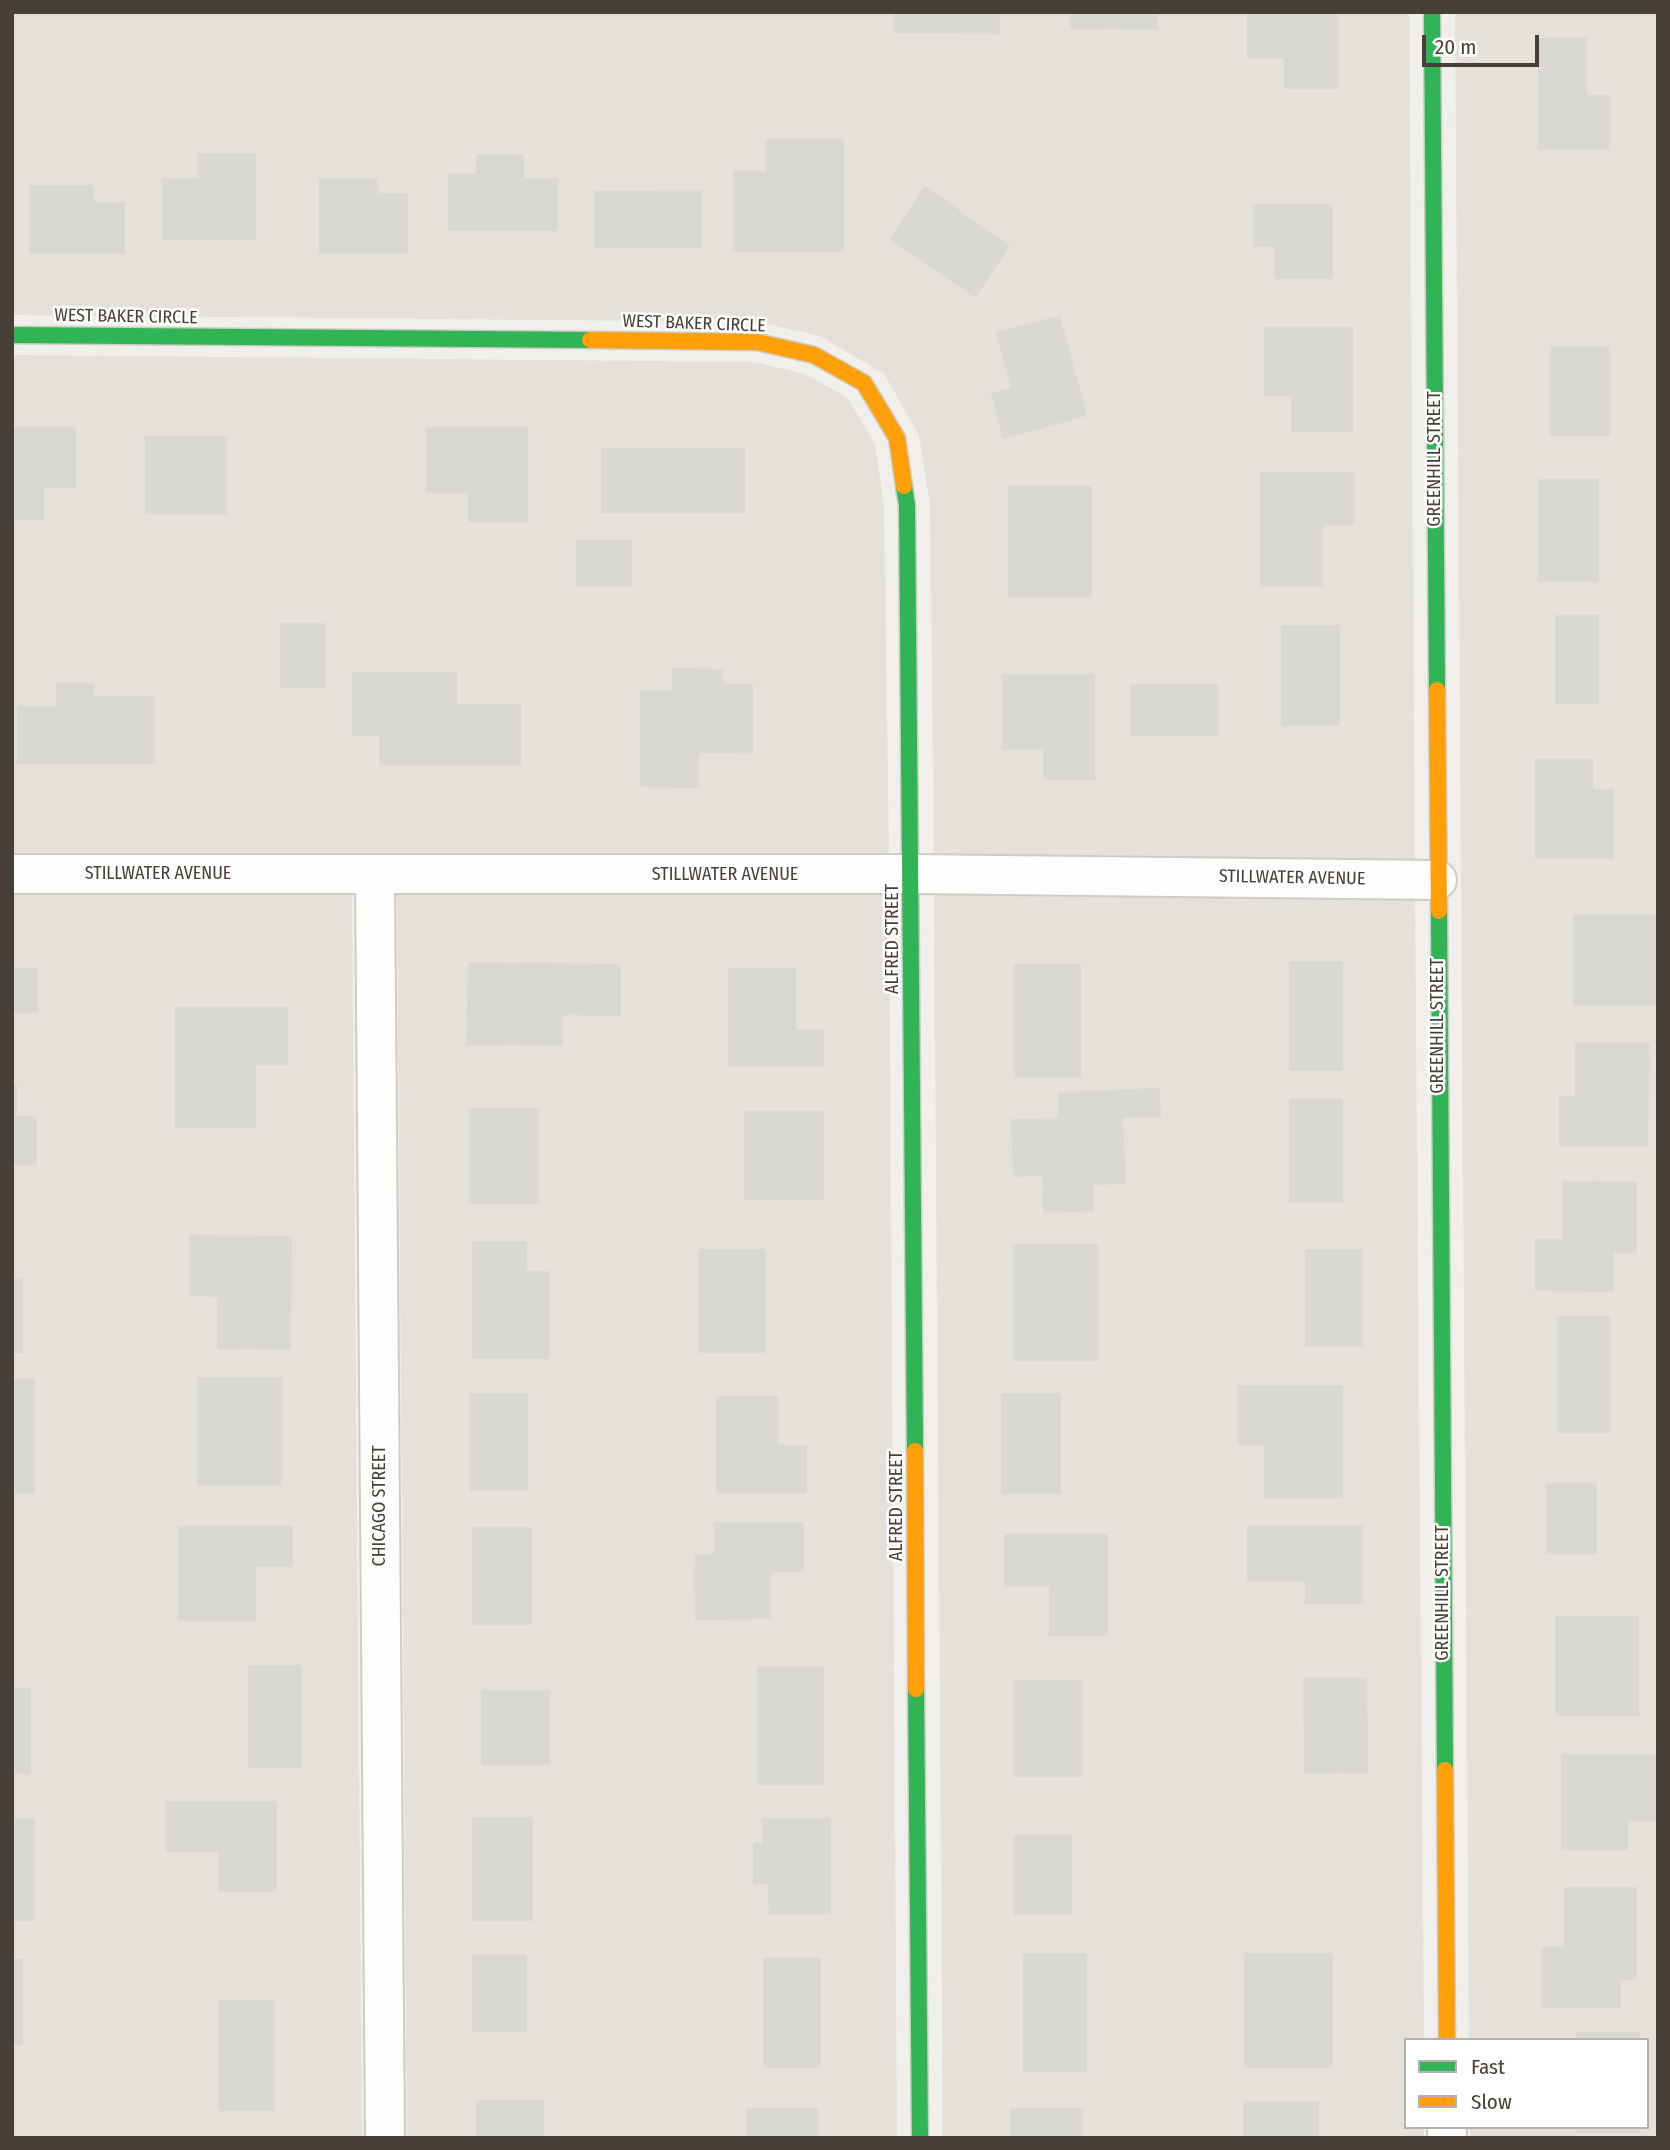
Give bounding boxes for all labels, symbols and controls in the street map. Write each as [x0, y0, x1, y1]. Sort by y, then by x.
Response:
scale bar [1425, 21, 1542, 65]
text: 20 m [1435, 34, 1476, 60]
street label: WEST BAKER CIRCLE [54, 305, 198, 329]
street label: WEST BAKER CIRCLE [622, 311, 766, 337]
street label: GREENHILL STREET [1424, 391, 1446, 527]
street label: STILLWATER AVENUE [85, 863, 231, 885]
street label: STILLWATER AVENUE [652, 864, 798, 886]
street label: STILLWATER AVENUE [1219, 866, 1365, 890]
street label: ALFRED STREET [882, 884, 904, 994]
street label: GREENHILL STREET [1427, 958, 1449, 1094]
street label: CHICAGO STREET [369, 1446, 391, 1566]
street label: ALFRED STREET [886, 1451, 908, 1561]
street label: GREENHILL STREET [1432, 1525, 1454, 1661]
legend [1404, 2038, 1649, 2129]
text: Fast [1471, 2054, 1505, 2080]
text: Slow [1471, 2089, 1512, 2115]

